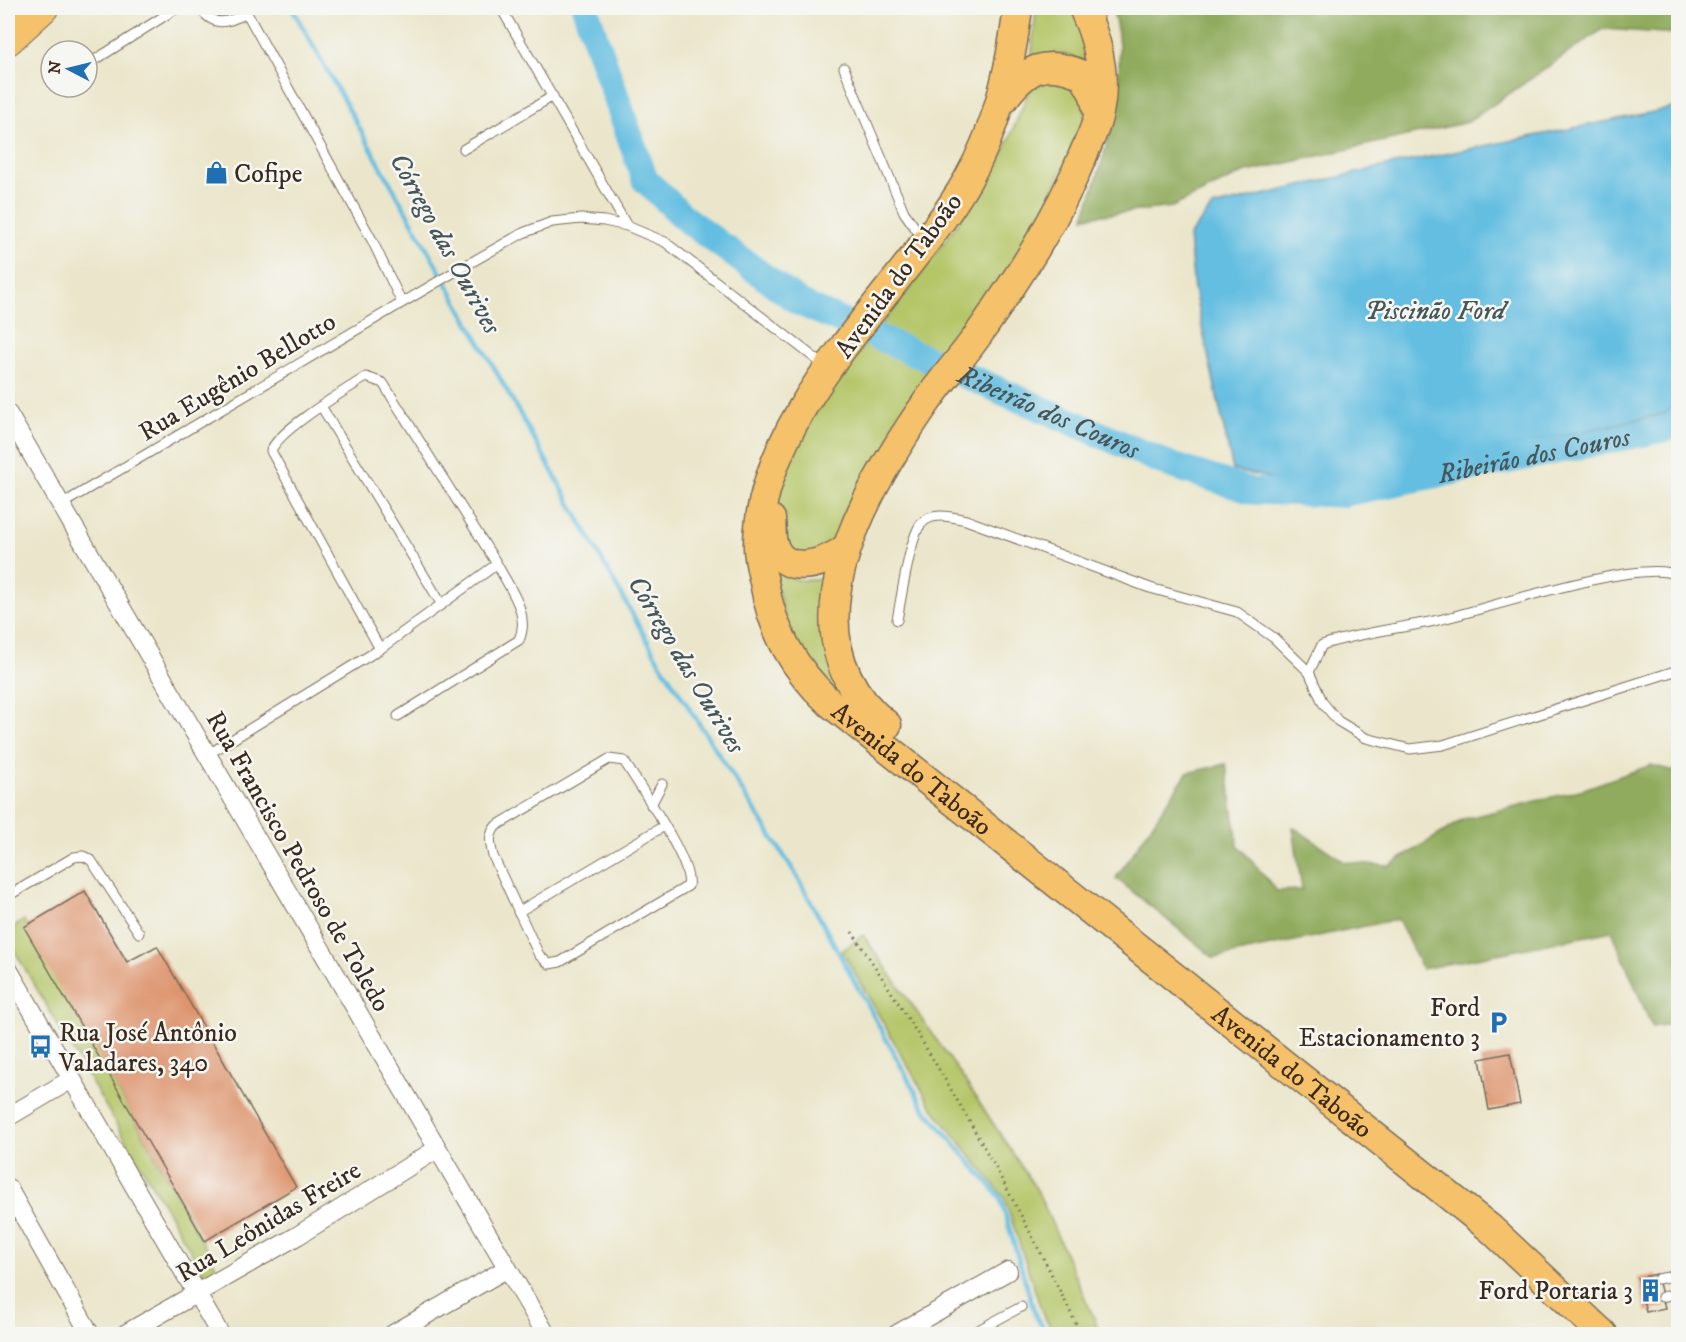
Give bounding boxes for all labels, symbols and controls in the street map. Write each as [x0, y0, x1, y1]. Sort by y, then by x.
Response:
north arrow [39, 39, 99, 99]
text: N [44, 60, 66, 75]
water label: Córrego das Ourives [381, 147, 509, 341]
place label: Cofipe [234, 158, 302, 191]
shop icon: Cofipe [203, 160, 229, 186]
street label: Avenida do Taboão [828, 187, 970, 365]
water label: Piscinão Ford [1365, 294, 1510, 328]
street label: Rua Eugênio Bellotto [133, 305, 342, 449]
water label: Ribeirão dos Couros [951, 358, 1145, 468]
water label: Ribeirão dos Couros [1434, 420, 1634, 492]
water label: Córrego das Ourives [620, 569, 753, 760]
street label: Avenida do Taboão [824, 696, 998, 844]
street label: Rua Francisco Pedroso de Toledo [198, 705, 397, 1018]
place label: Ford Estacionamento 3 [1298, 992, 1480, 1055]
street label: Avenida do Taboão [1204, 998, 1379, 1146]
parking icon: Ford Estacionamento 3 [1485, 1009, 1511, 1035]
place label: Rua José Antônio Valadares, 340 [58, 1017, 237, 1080]
bus stop icon: Rua José Antônio Valadares, 340 [28, 1034, 54, 1060]
street label: Rua Leônidas Freire [171, 1154, 367, 1290]
place label: Ford Portaria 3 [1478, 1275, 1633, 1308]
building icon: Ford Portaria 3 [1638, 1277, 1664, 1303]

